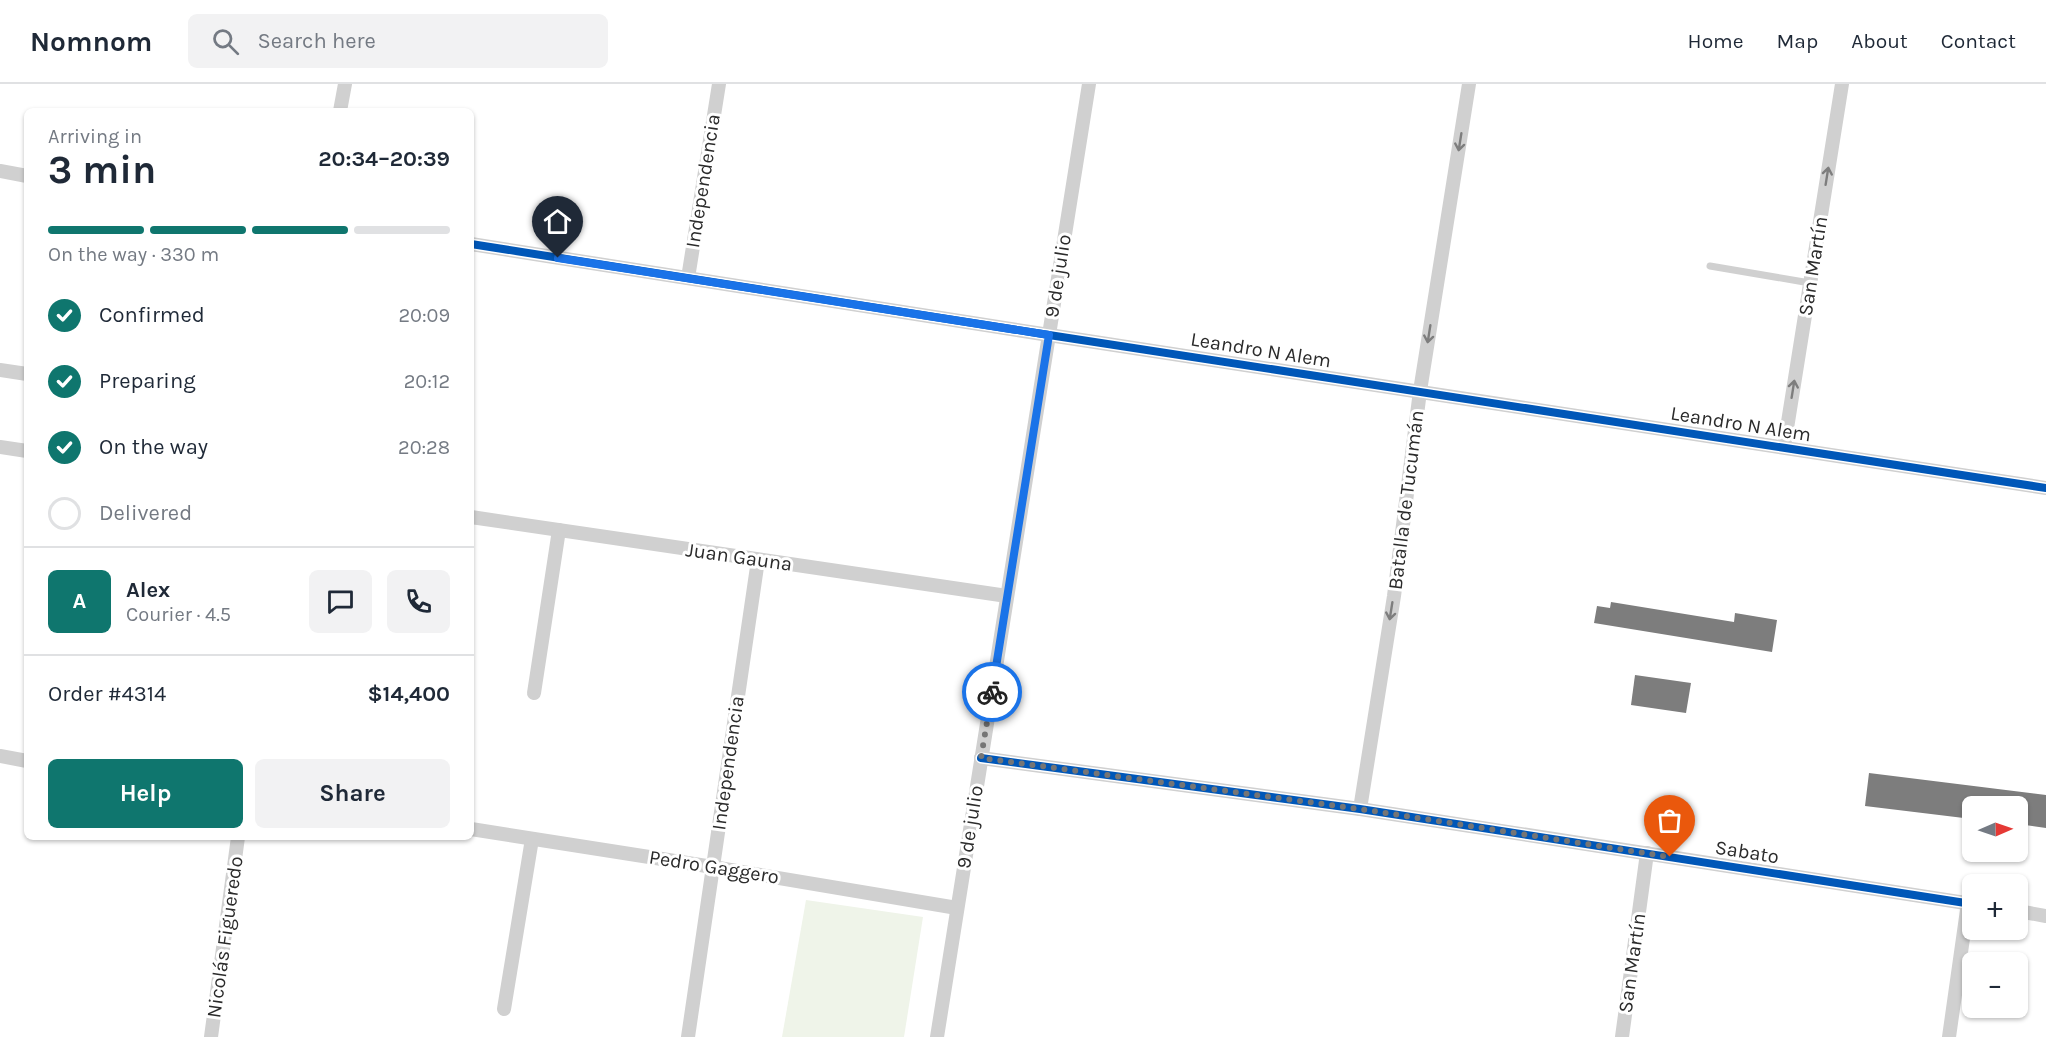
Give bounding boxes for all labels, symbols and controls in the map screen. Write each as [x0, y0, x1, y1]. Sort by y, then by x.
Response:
search box [188, 14, 608, 68]
text: Nomnom [30, 25, 152, 58]
icon: search [209, 25, 242, 58]
text: Search here [257, 28, 376, 54]
text: Home [1688, 29, 1744, 53]
text: Map [1777, 29, 1818, 53]
text: About [1851, 29, 1908, 53]
text: Contact [1941, 29, 2016, 53]
street label: Independencia [681, 112, 725, 250]
text: Arriving in [48, 125, 142, 148]
one-way arrow [1454, 131, 1465, 151]
text: 20:34–20:39 [318, 146, 450, 172]
text: 3 min [48, 147, 156, 193]
one-way arrow [1822, 167, 1833, 187]
pin [532, 196, 583, 258]
icon: home [541, 205, 574, 238]
street label: San Martín [1794, 214, 1832, 318]
street label: 9 de julio [1040, 233, 1076, 319]
text: On the way · 330 m [48, 243, 219, 266]
icon: check [48, 299, 81, 332]
text: Confirmed [99, 302, 205, 328]
text: 20:09 [398, 304, 450, 327]
one-way arrow [1423, 324, 1434, 344]
street label: Leandro N Alem [1189, 328, 1333, 372]
icon: check [48, 365, 81, 398]
text: Preparing [99, 368, 196, 394]
text: 20:12 [404, 370, 450, 393]
one-way arrow [1788, 380, 1799, 400]
street label: Leandro N Alem [1669, 402, 1813, 446]
street label: Batalla de Tucumán [1384, 409, 1428, 591]
icon: check [48, 431, 81, 464]
text: On the way [99, 434, 208, 460]
text: 20:28 [398, 436, 450, 459]
text: Delivered [99, 500, 192, 526]
street label: Juan Gauna [684, 538, 794, 576]
button: chat [309, 570, 372, 633]
button: phone [387, 570, 450, 633]
text: Alex [126, 577, 170, 603]
text: A [73, 588, 86, 614]
one-way arrow [1386, 600, 1397, 620]
text: Courier · 4.5 [126, 603, 231, 626]
courier [962, 662, 1022, 722]
icon: bike [976, 676, 1009, 709]
text: Order #4314 [48, 681, 166, 707]
text: $14,400 [367, 681, 450, 707]
street label: Independencia [707, 694, 749, 832]
button: Help [48, 759, 243, 828]
button: Share [255, 759, 450, 828]
street label: 9 de julio [952, 784, 988, 870]
pin [1644, 795, 1695, 857]
north arrow [1962, 796, 2028, 862]
map controls [1962, 796, 2028, 1018]
icon: bag [1653, 804, 1686, 837]
street label: Sabato [1713, 836, 1781, 868]
street label: Pedro Gaggero [648, 845, 780, 889]
street label: Nicolás Figueredo [202, 855, 248, 1019]
button: + [1962, 874, 2028, 940]
street label: San Martín [1614, 912, 1650, 1014]
button: − [1962, 952, 2028, 1018]

